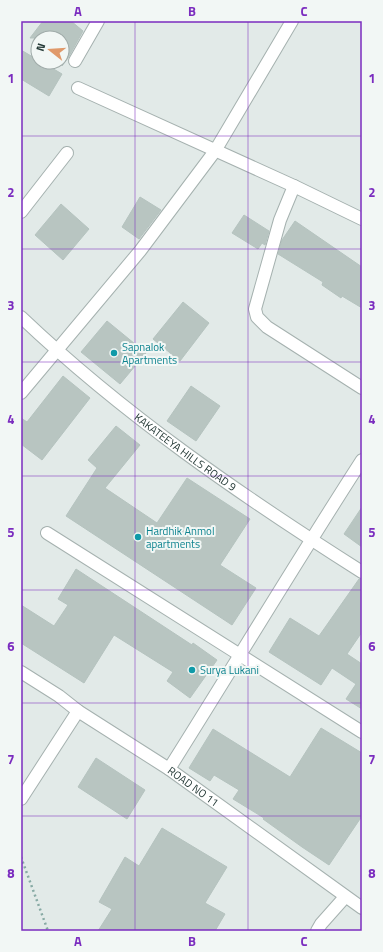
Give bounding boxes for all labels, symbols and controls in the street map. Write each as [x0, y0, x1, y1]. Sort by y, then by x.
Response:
text: A [74, 1, 82, 21]
text: B [188, 1, 196, 21]
text: C [300, 1, 308, 21]
north arrow [30, 30, 70, 70]
text: N [32, 41, 49, 53]
text: 1 [7, 68, 15, 88]
text: 1 [368, 68, 376, 88]
text: 2 [7, 182, 15, 202]
text: 2 [368, 182, 376, 202]
text: 3 [7, 295, 15, 315]
text: 3 [368, 295, 376, 315]
place label: Sapnalok Apartments [122, 339, 177, 368]
marker: Sapnalok Apartments [109, 348, 119, 358]
text: 4 [7, 409, 15, 429]
street label: KAKATEEYA HILLS ROAD 9 [131, 409, 240, 495]
text: 4 [368, 409, 376, 429]
text: 5 [7, 522, 15, 542]
text: 5 [368, 522, 376, 542]
place label: Hardhik Anmol apartments [146, 523, 214, 552]
marker: Hardhik Anmol apartments [133, 532, 143, 542]
text: 6 [7, 636, 15, 656]
text: 6 [368, 636, 376, 656]
place label: Surya Lukani [200, 662, 259, 678]
marker: Surya Lukani [187, 665, 197, 675]
text: 7 [7, 749, 15, 769]
text: 7 [368, 749, 376, 769]
street label: ROAD NO 11 [164, 763, 222, 810]
text: 8 [7, 863, 15, 883]
text: 8 [368, 863, 376, 883]
text: A [74, 931, 82, 951]
text: B [188, 931, 196, 951]
text: C [300, 931, 308, 951]

